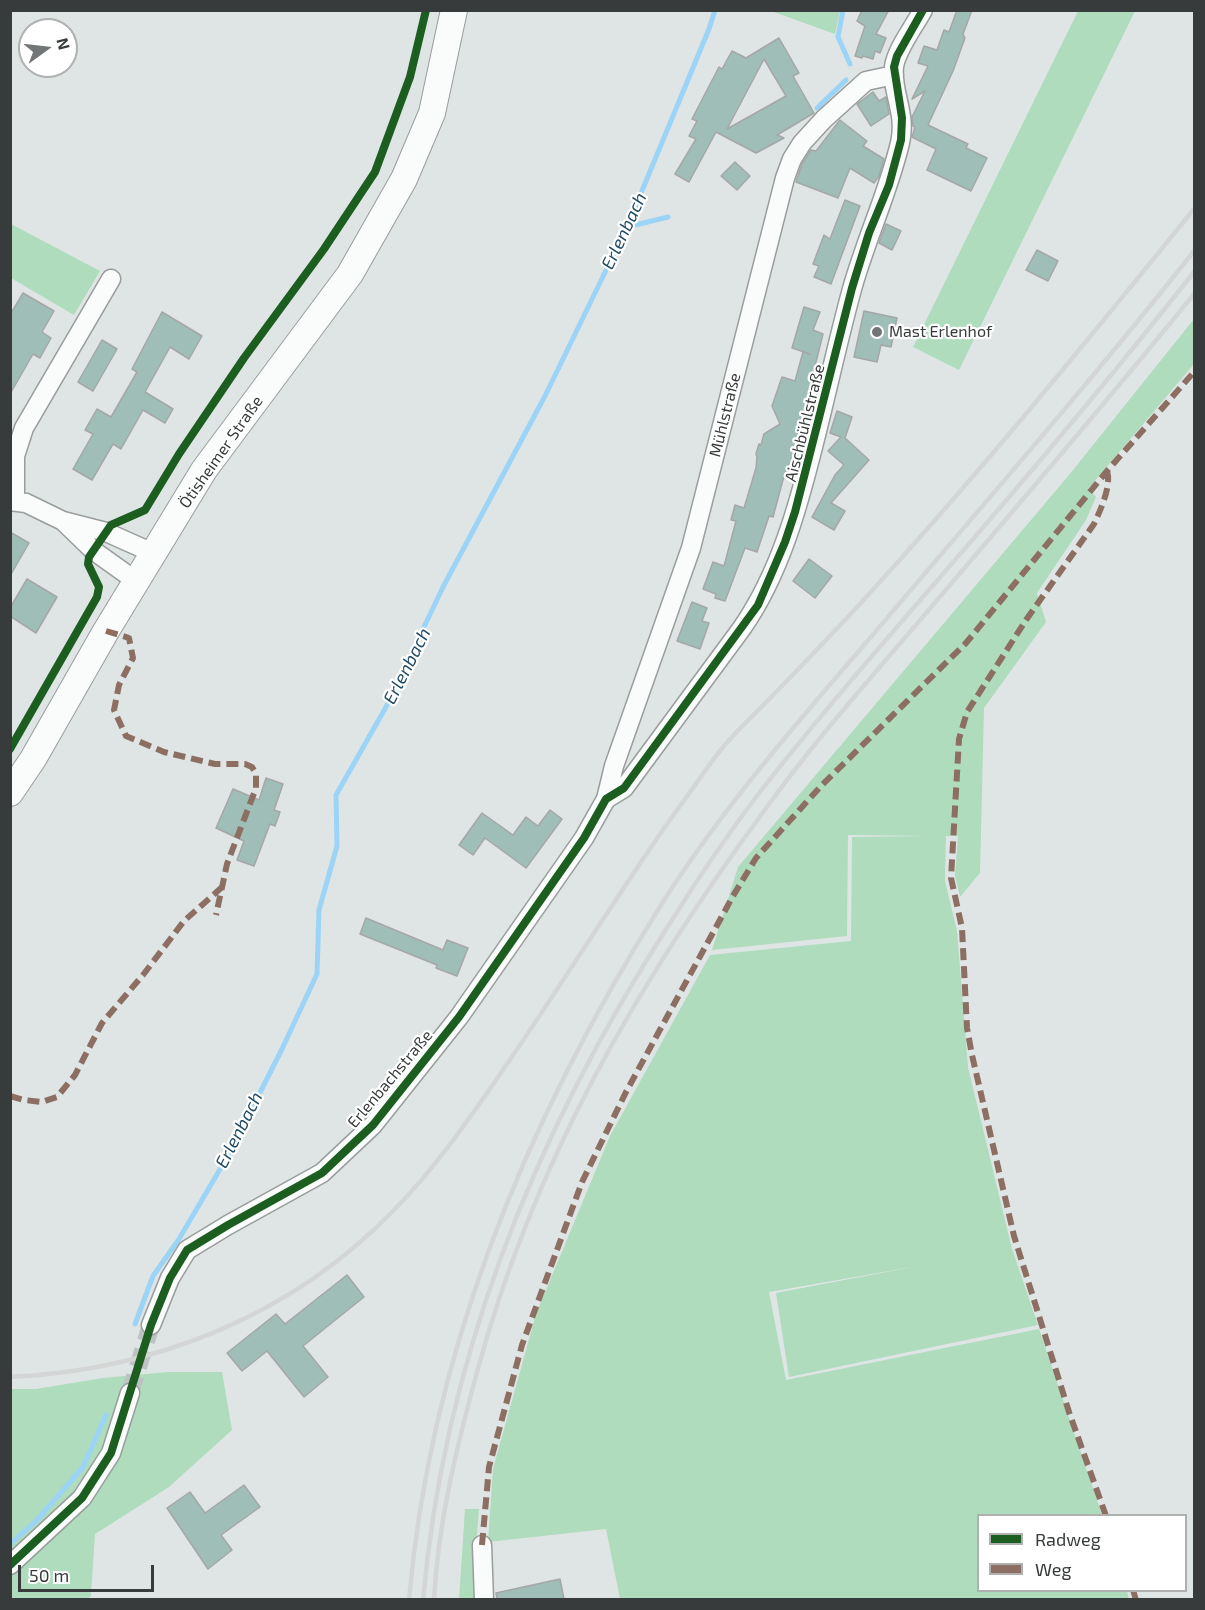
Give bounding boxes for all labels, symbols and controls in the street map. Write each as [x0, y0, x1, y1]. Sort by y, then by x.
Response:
north arrow [18, 18, 78, 78]
text: N [53, 36, 75, 52]
water label: Erlenbach [597, 189, 651, 273]
place label: Mast Erlenhof [889, 322, 992, 342]
marker: Mast Erlenhof [870, 325, 884, 339]
street label: Aischbühlstraße [781, 362, 829, 484]
street label: Mühlstraße [705, 371, 745, 459]
street label: Ötisheimer Straße [175, 392, 267, 512]
water label: Erlenbach [379, 624, 435, 708]
street label: Erlenbachstraße [343, 1026, 437, 1132]
water label: Erlenbach [211, 1088, 267, 1172]
legend [977, 1514, 1187, 1592]
text: Radweg [1035, 1528, 1101, 1550]
scale bar [21, 1553, 158, 1591]
text: Weg [1035, 1558, 1071, 1580]
text: 50 m [29, 1564, 69, 1586]

